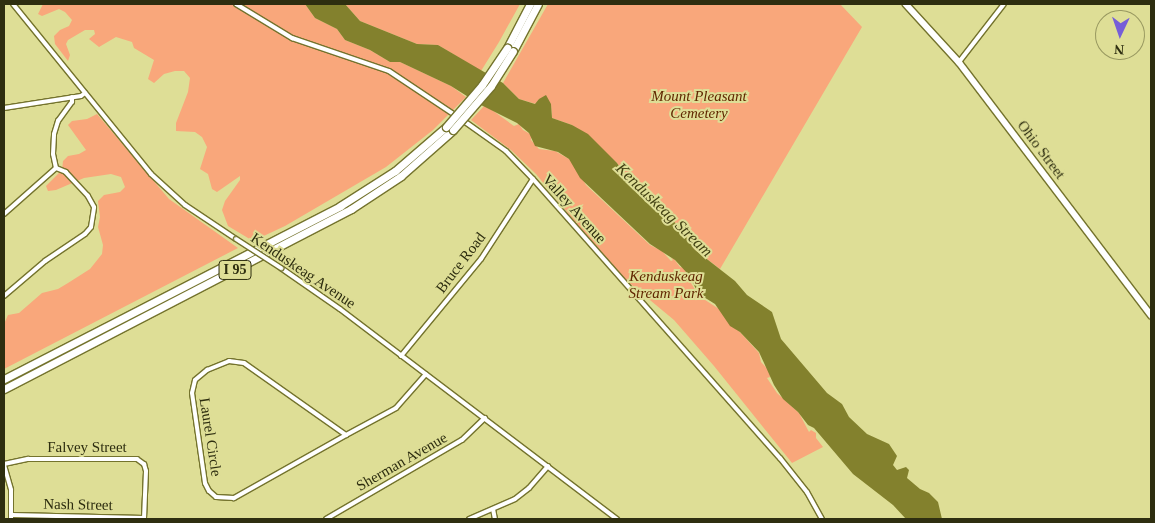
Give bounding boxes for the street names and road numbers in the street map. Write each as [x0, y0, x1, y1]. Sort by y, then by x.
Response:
street label: Ohio Street [1013, 117, 1069, 183]
street label: Valley Avenue [538, 170, 610, 248]
street label: Kenduskeag Avenue [247, 229, 359, 313]
street label: Bruce Road [432, 229, 490, 297]
road number: I 95 [218, 258, 252, 282]
street label: Laurel Circle [195, 396, 225, 478]
street label: Sherman Avenue [353, 429, 451, 495]
street label: Falvey Street [47, 439, 127, 457]
street label: Nash Street [43, 495, 113, 515]

